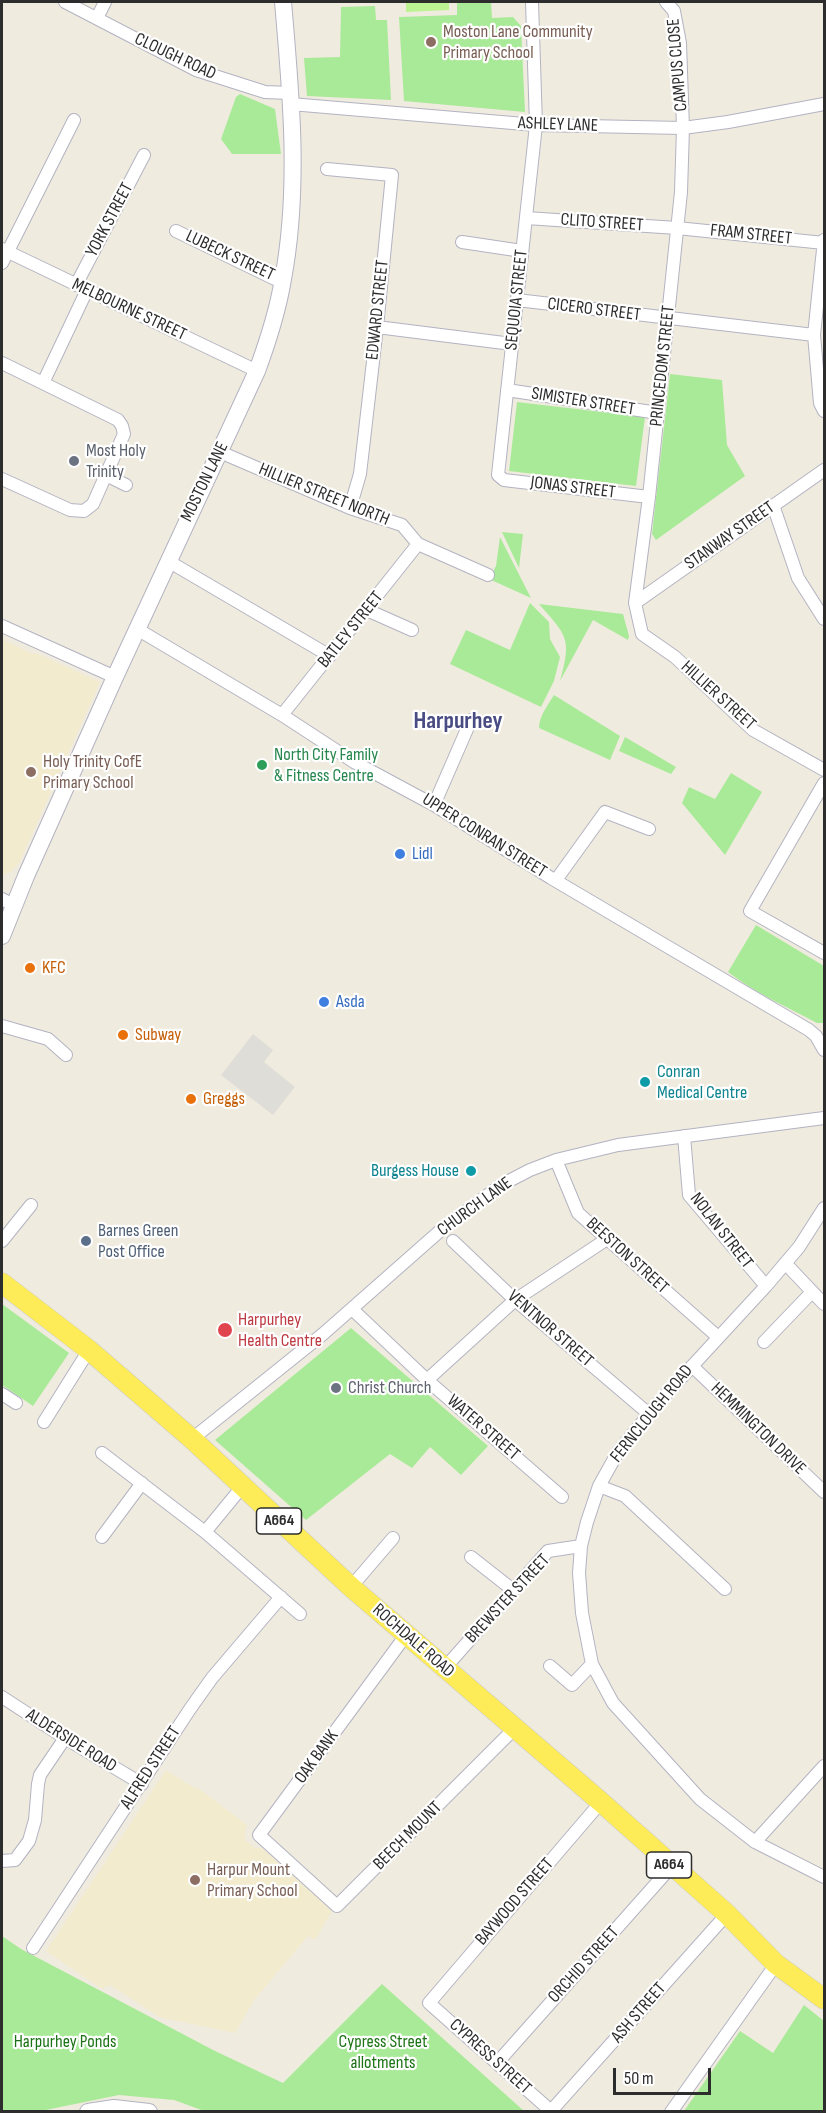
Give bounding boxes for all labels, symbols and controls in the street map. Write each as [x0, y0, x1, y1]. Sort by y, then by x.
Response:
street label: CAMPUS CLOSE [663, 18, 693, 112]
place label: Moston Lane Community Primary School [443, 21, 593, 63]
street label: CLOUGH ROAD [131, 29, 219, 85]
marker: Moston Lane Community Primary School [424, 35, 438, 49]
street label: ASHLEY LANE [518, 113, 598, 137]
street label: YORK STREET [82, 179, 138, 261]
street label: CLITO STREET [560, 209, 644, 237]
street label: FRAM STREET [709, 220, 793, 250]
street label: LUBECK STREET [182, 226, 278, 286]
street label: SEQUOIA STREET [501, 249, 533, 351]
street label: EDWARD STREET [362, 259, 394, 361]
street label: MELBOURNE STREET [68, 274, 190, 346]
street label: CICERO STREET [546, 294, 642, 326]
street label: PRINCEDOM STREET [646, 304, 680, 428]
street label: SIMISTER STREET [530, 383, 636, 421]
street label: MOSTON LANE [176, 439, 234, 525]
place label: Most Holy Trinity [86, 440, 146, 482]
marker: Most Holy Trinity [67, 454, 81, 468]
street label: HILLIER STREET NORTH [255, 459, 393, 531]
street label: JONAS STREET [529, 472, 617, 504]
street label: STANWAY STREET [681, 497, 779, 575]
street label: BATLEY STREET [314, 587, 388, 673]
street label: HILLIER STREET [676, 657, 760, 735]
district label: Harpurhey [413, 708, 503, 736]
place label: North City Family & Fitness Centre [274, 744, 378, 786]
place label: Holy Trinity CofE Primary School [43, 751, 142, 794]
marker: North City Family & Fitness Centre [255, 758, 269, 772]
marker: Holy Trinity CofE Primary School [24, 765, 38, 779]
street label: UPPER CONRAN STREET [418, 789, 550, 883]
place label: Lidl [412, 843, 433, 865]
marker: Lidl [393, 847, 407, 861]
place label: KFC [42, 957, 66, 979]
marker: KFC [23, 961, 37, 975]
place label: Asda [336, 991, 365, 1013]
marker: Asda [317, 995, 331, 1009]
place label: Subway [135, 1024, 181, 1046]
marker: Subway [116, 1028, 130, 1042]
place label: Conran Medical Centre [657, 1061, 747, 1104]
marker: Conran Medical Centre [638, 1075, 652, 1089]
place label: Greggs [203, 1088, 245, 1110]
marker: Greggs [184, 1092, 198, 1106]
place label: Burgess House [371, 1160, 459, 1182]
marker: Burgess House [464, 1164, 478, 1178]
street label: CHURCH LANE [434, 1173, 516, 1241]
street label: NOLAN STREET [685, 1189, 757, 1273]
street label: BEESTON STREET [581, 1213, 673, 1299]
place label: Barnes Green Post Office [98, 1220, 178, 1262]
marker: Barnes Green Post Office [79, 1234, 93, 1248]
street label: VENTNOR STREET [503, 1286, 597, 1372]
place label: Harpurhey Health Centre [238, 1309, 322, 1352]
marker: Harpurhey Health Centre [216, 1321, 234, 1339]
street label: FERNCLOUGH ROAD [606, 1361, 698, 1467]
place label: Christ Church [348, 1377, 432, 1399]
street label: HEMMINGTON DRIVE [706, 1378, 810, 1480]
marker: Christ Church [329, 1381, 343, 1395]
street label: WATER STREET [442, 1390, 524, 1466]
road number: A664 [256, 1508, 302, 1534]
street label: BREWSTER STREET [461, 1550, 555, 1648]
street label: ROCHDALE ROAD [368, 1599, 458, 1683]
street label: ALDERSIDE ROAD [22, 1705, 120, 1777]
street label: ALFRED STREET [116, 1723, 186, 1813]
street label: OAK BANK [290, 1726, 344, 1788]
street label: BEECH MOUNT [369, 1797, 447, 1875]
road number: A664 [646, 1852, 692, 1878]
street label: BAYWOOD STREET [471, 1854, 559, 1950]
place label: Harpur Mount Primary School [207, 1859, 298, 1902]
marker: Harpur Mount Primary School [188, 1873, 202, 1887]
street label: ORCHID STREET [544, 1922, 624, 2008]
street label: ASH STREET [607, 1978, 671, 2048]
street label: CYPRESS STREET [445, 2015, 535, 2099]
park label: Harpurhey Ponds [14, 2031, 116, 2053]
park label: Cypress Street allotments [339, 2031, 427, 2074]
scale bar [616, 2056, 714, 2094]
text: 50 m [624, 2068, 654, 2089]

